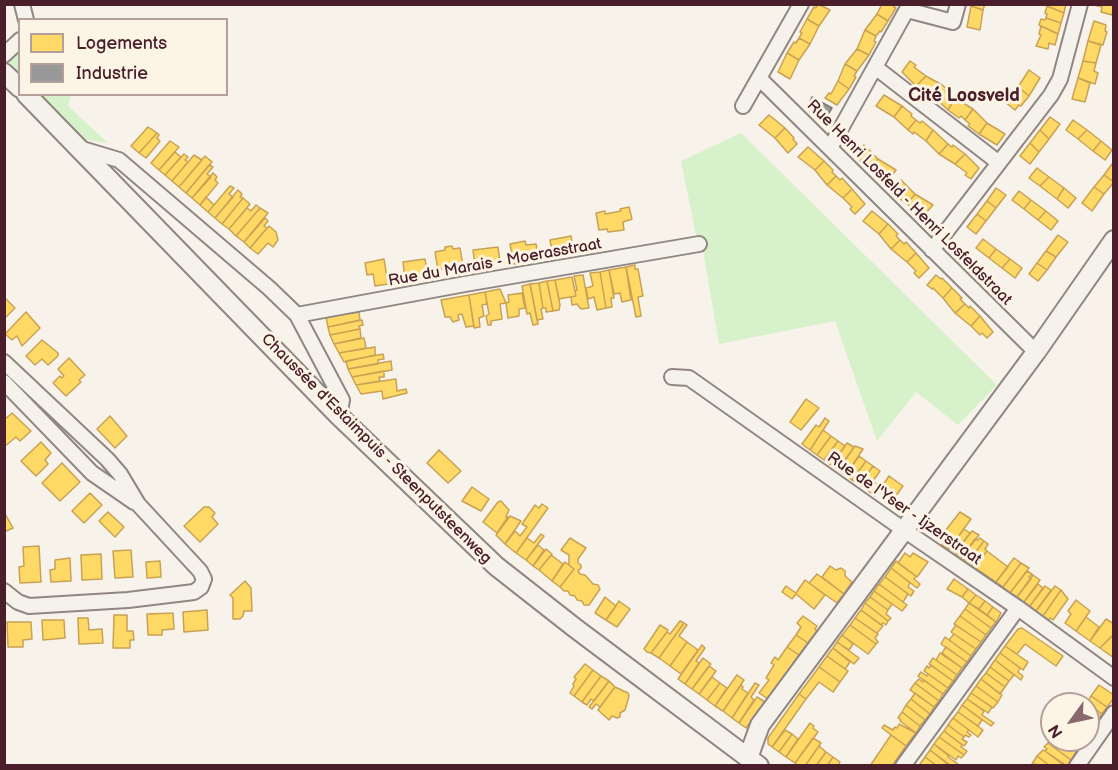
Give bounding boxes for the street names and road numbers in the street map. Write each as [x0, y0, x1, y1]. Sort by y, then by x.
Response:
street label: Rue Henri Losfeld - Henri Losfeldstraat [802, 96, 1016, 310]
street label: Rue du Marais - Moerasstraat [387, 235, 603, 291]
street label: Chaussée d'Estaimpuis - Steenputsteenweg [257, 330, 495, 568]
street label: Rue de l'Yser - Ijzerstraat [823, 448, 985, 570]

